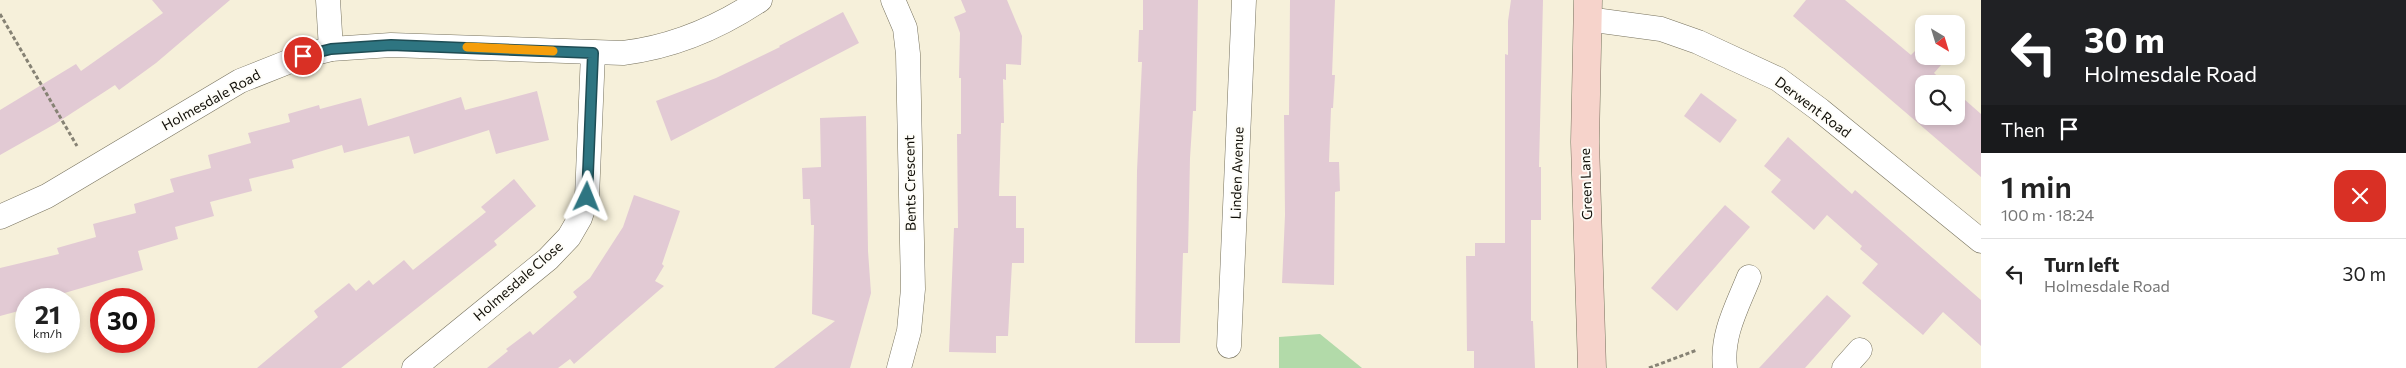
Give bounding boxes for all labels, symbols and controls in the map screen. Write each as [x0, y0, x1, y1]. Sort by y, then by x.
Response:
north arrow [1915, 15, 1965, 65]
map controls [1915, 15, 1965, 125]
text: 30 m [2084, 17, 2165, 60]
icon: left [2001, 20, 2066, 85]
pin [282, 35, 324, 77]
icon: arrive [289, 42, 317, 70]
text: Holmesdale Road [2084, 60, 2257, 87]
street label: Holmesdale Road [158, 65, 263, 134]
street label: Derwent Road [1772, 72, 1855, 141]
button: search [1915, 75, 1965, 125]
icon: arrive [2055, 115, 2083, 143]
text: Then [2001, 118, 2045, 141]
street label: Linden Avenue [1226, 126, 1247, 219]
street label: Bents Crescent [900, 135, 919, 231]
street label: Green Lane [1576, 148, 1595, 220]
text: 1 min [2001, 167, 2072, 204]
position arrow [560, 170, 612, 222]
button: close [2334, 170, 2386, 222]
text: 100 m · 18:24 [2001, 205, 2094, 224]
street label: Holmesdale Close [470, 237, 566, 324]
text: Turn left [2044, 253, 2119, 276]
icon: left [2001, 260, 2029, 288]
text: 30 m [2343, 262, 2386, 285]
text: Holmesdale Road [2044, 276, 2170, 295]
speed limit sign: 30 [90, 288, 155, 353]
text: 21 [35, 299, 60, 329]
text: km/h [33, 326, 62, 340]

